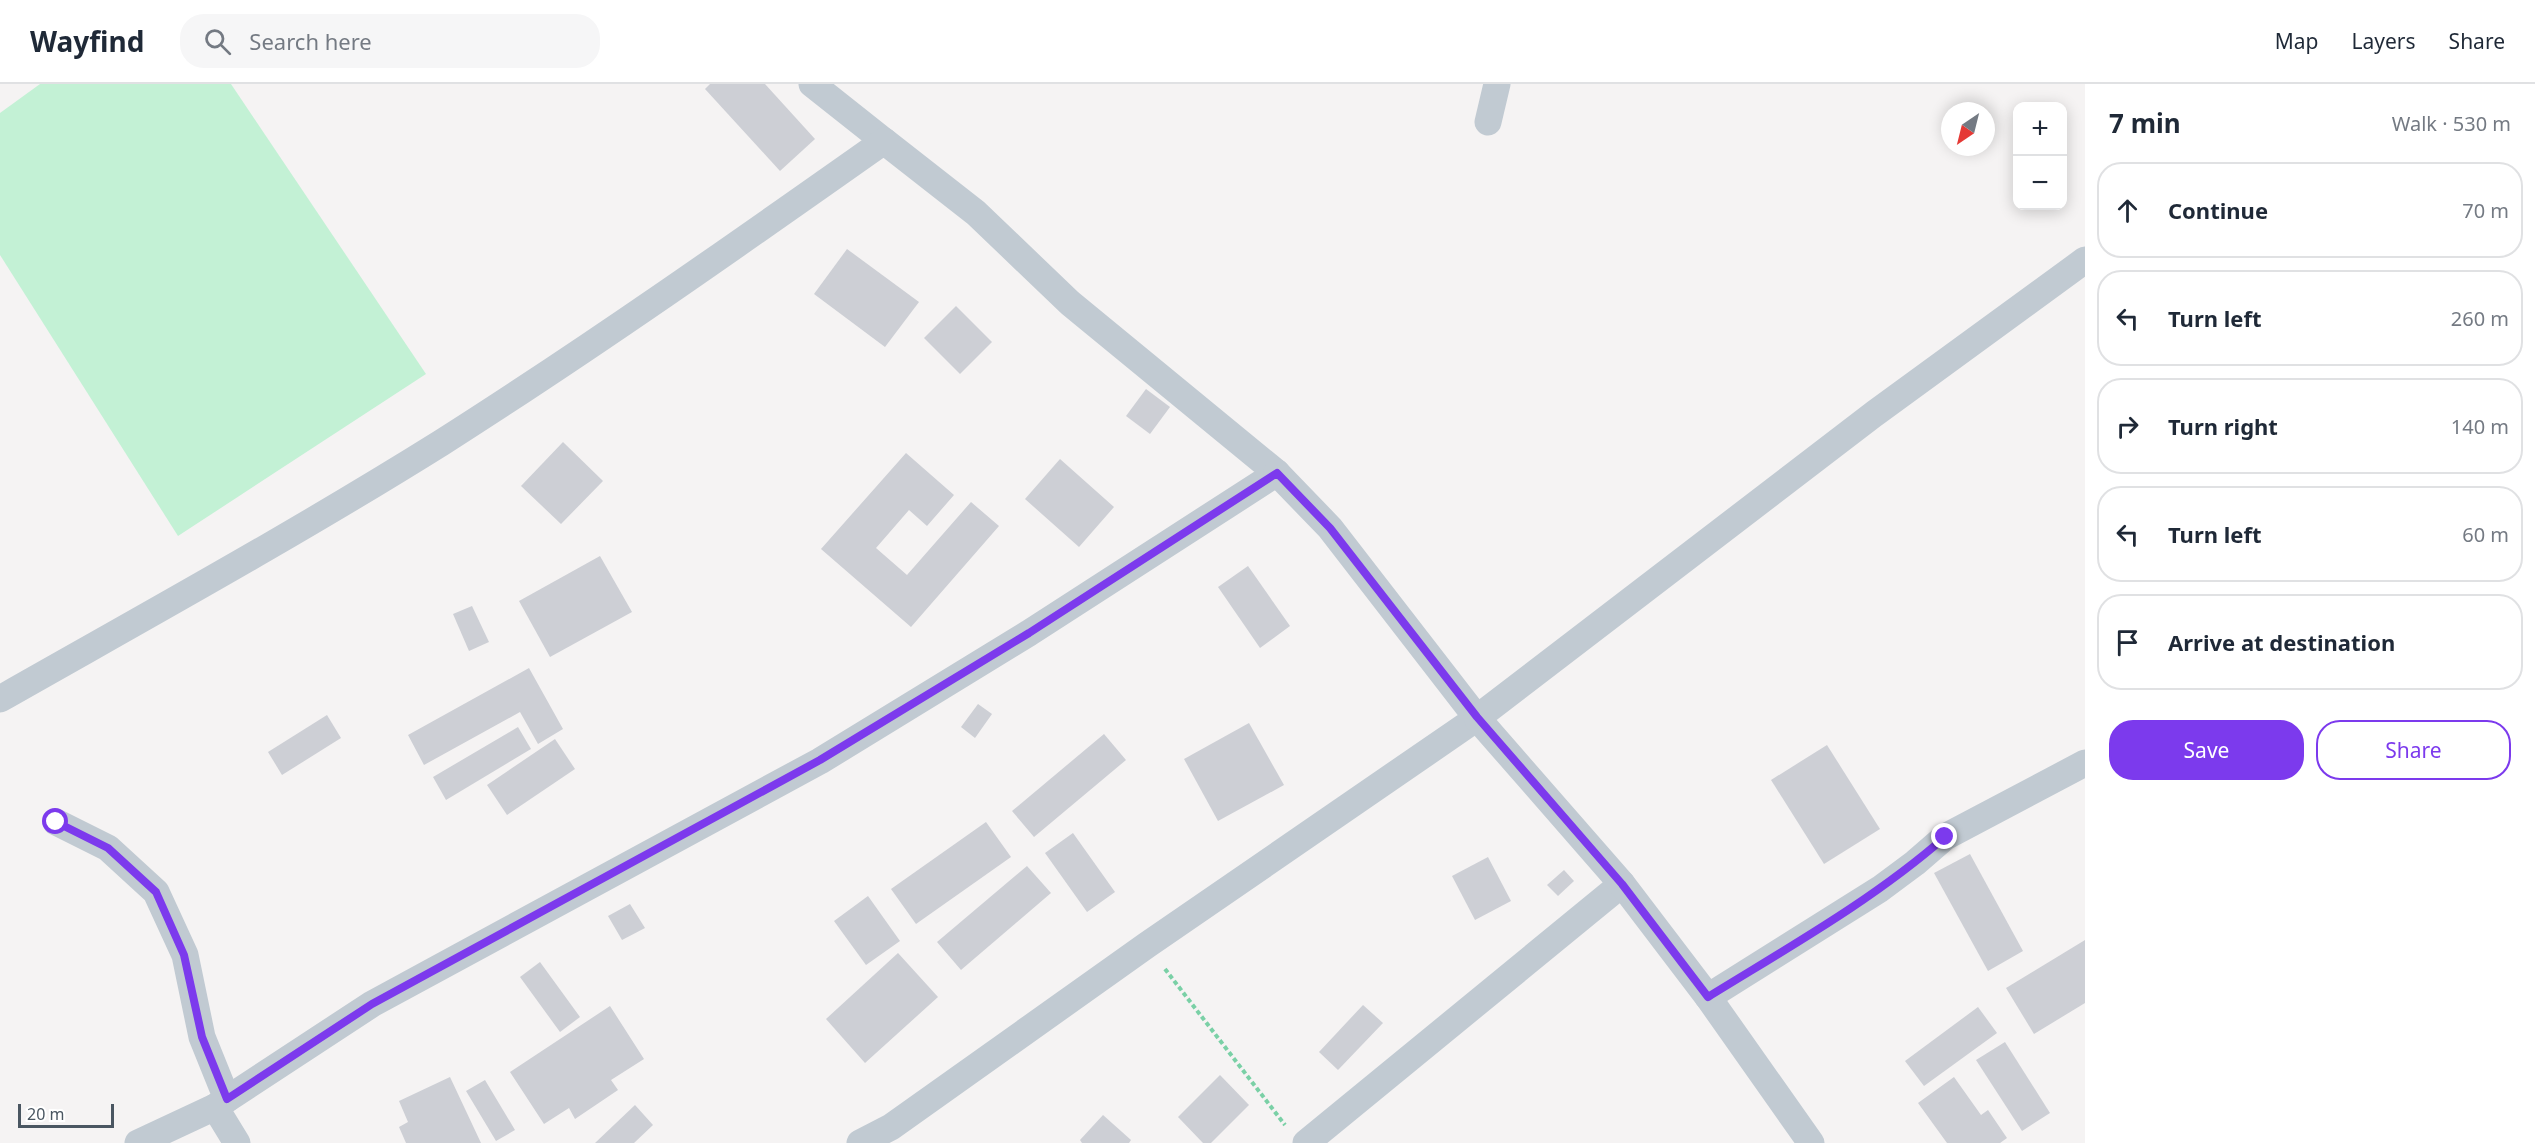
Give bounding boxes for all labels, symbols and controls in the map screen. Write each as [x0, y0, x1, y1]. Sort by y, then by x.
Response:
search box [180, 14, 600, 68]
text: Wayfind [30, 22, 144, 60]
icon: search [201, 25, 234, 58]
text: Search here [249, 26, 372, 56]
text: Map [2275, 27, 2319, 55]
text: Layers [2352, 27, 2416, 55]
text: Share [2449, 27, 2505, 55]
north arrow [1941, 102, 1995, 156]
map controls [2013, 102, 2067, 210]
button: + [2013, 102, 2067, 156]
text: 7 min [2109, 105, 2181, 141]
text: Walk · 530 m [2392, 110, 2511, 137]
button: − [2013, 156, 2067, 210]
icon: ahead [2111, 194, 2144, 227]
text: Continue [2168, 195, 2268, 225]
text: 70 m [2462, 197, 2509, 224]
icon: left [2111, 302, 2144, 335]
text: Turn left [2168, 303, 2262, 333]
text: 260 m [2451, 305, 2509, 332]
icon: right [2111, 410, 2144, 443]
text: Turn right [2168, 411, 2278, 441]
text: 140 m [2451, 413, 2509, 440]
icon: left [2111, 518, 2144, 551]
text: Turn left [2168, 519, 2262, 549]
text: 60 m [2462, 521, 2509, 548]
icon: arrive [2111, 626, 2144, 659]
text: Arrive at destination [2168, 627, 2395, 657]
button: Save [2109, 720, 2304, 780]
button: Share [2316, 720, 2511, 780]
route start [42, 808, 68, 834]
route end [1931, 823, 1957, 849]
scale bar [18, 1101, 114, 1128]
text: 20 m [27, 1103, 64, 1125]

